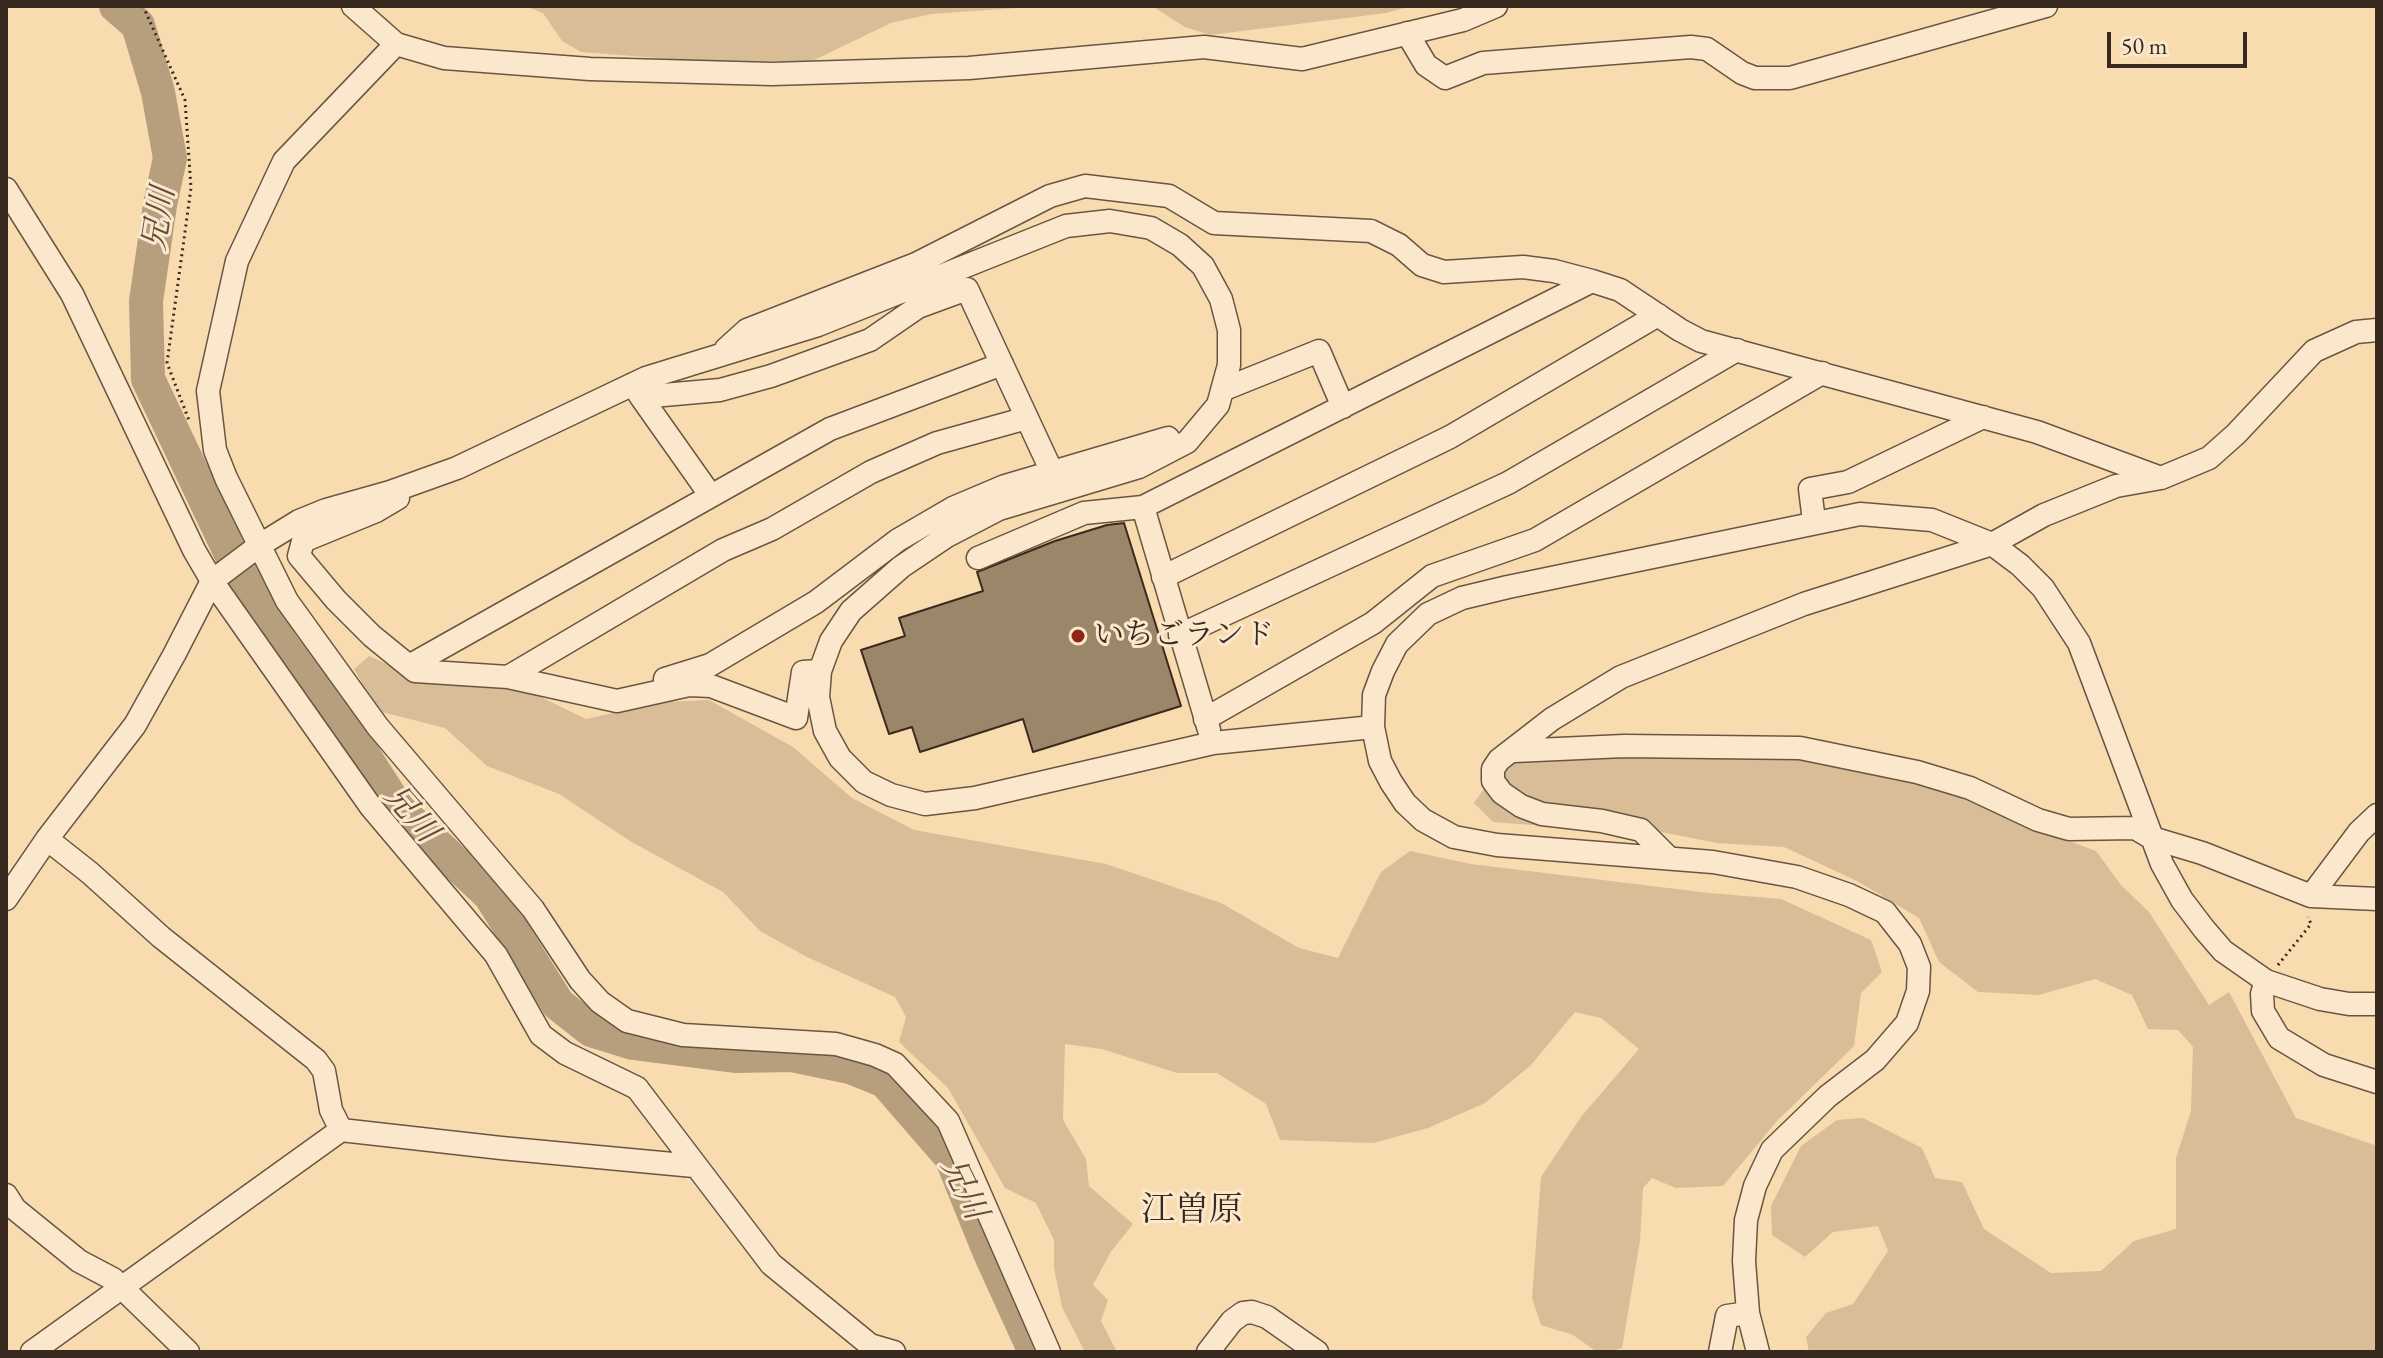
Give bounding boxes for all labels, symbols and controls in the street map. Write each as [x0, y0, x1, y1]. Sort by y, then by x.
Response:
scale bar [2111, 16, 2251, 66]
text: 50 m [2121, 30, 2168, 61]
water label: 兄川 [136, 184, 184, 254]
place label: いちごランド [1094, 618, 1274, 654]
marker: いちごランド [1069, 627, 1087, 645]
water label: 兄川 [375, 777, 445, 851]
water label: 兄川 [932, 1152, 994, 1226]
district label: 江曽原 [1141, 1191, 1243, 1231]

